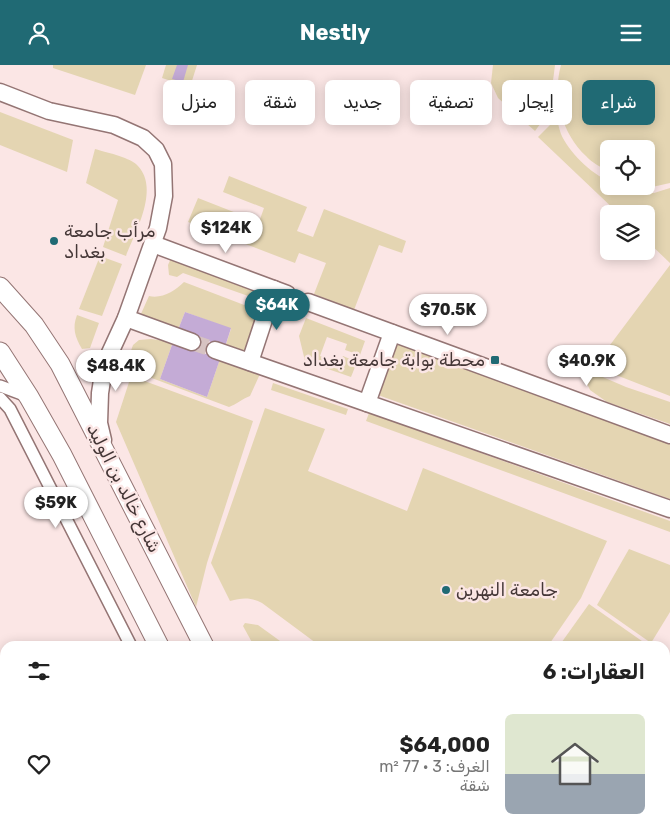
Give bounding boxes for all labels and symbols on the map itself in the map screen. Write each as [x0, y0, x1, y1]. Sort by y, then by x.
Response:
pin: $124K [191, 211, 261, 254]
place label: مرأب جامعة بغداد [64, 220, 155, 263]
marker: مرأب جامعة بغداد [48, 235, 60, 247]
pin: $64K [247, 289, 307, 331]
pin: $70.5K [407, 293, 489, 336]
pin: $40.9K [546, 345, 628, 387]
pin: $48.4K [75, 349, 157, 392]
place label: محطة بوابة جامعة بغداد [303, 349, 485, 371]
marker: محطة بوابة جامعة بغداد [489, 354, 501, 366]
street label: شارع خالد بن الوليد [81, 420, 166, 557]
pin: $59K [26, 487, 86, 529]
place label: جامعة النهرين [456, 579, 558, 601]
marker: جامعة النهرين [440, 584, 452, 596]

